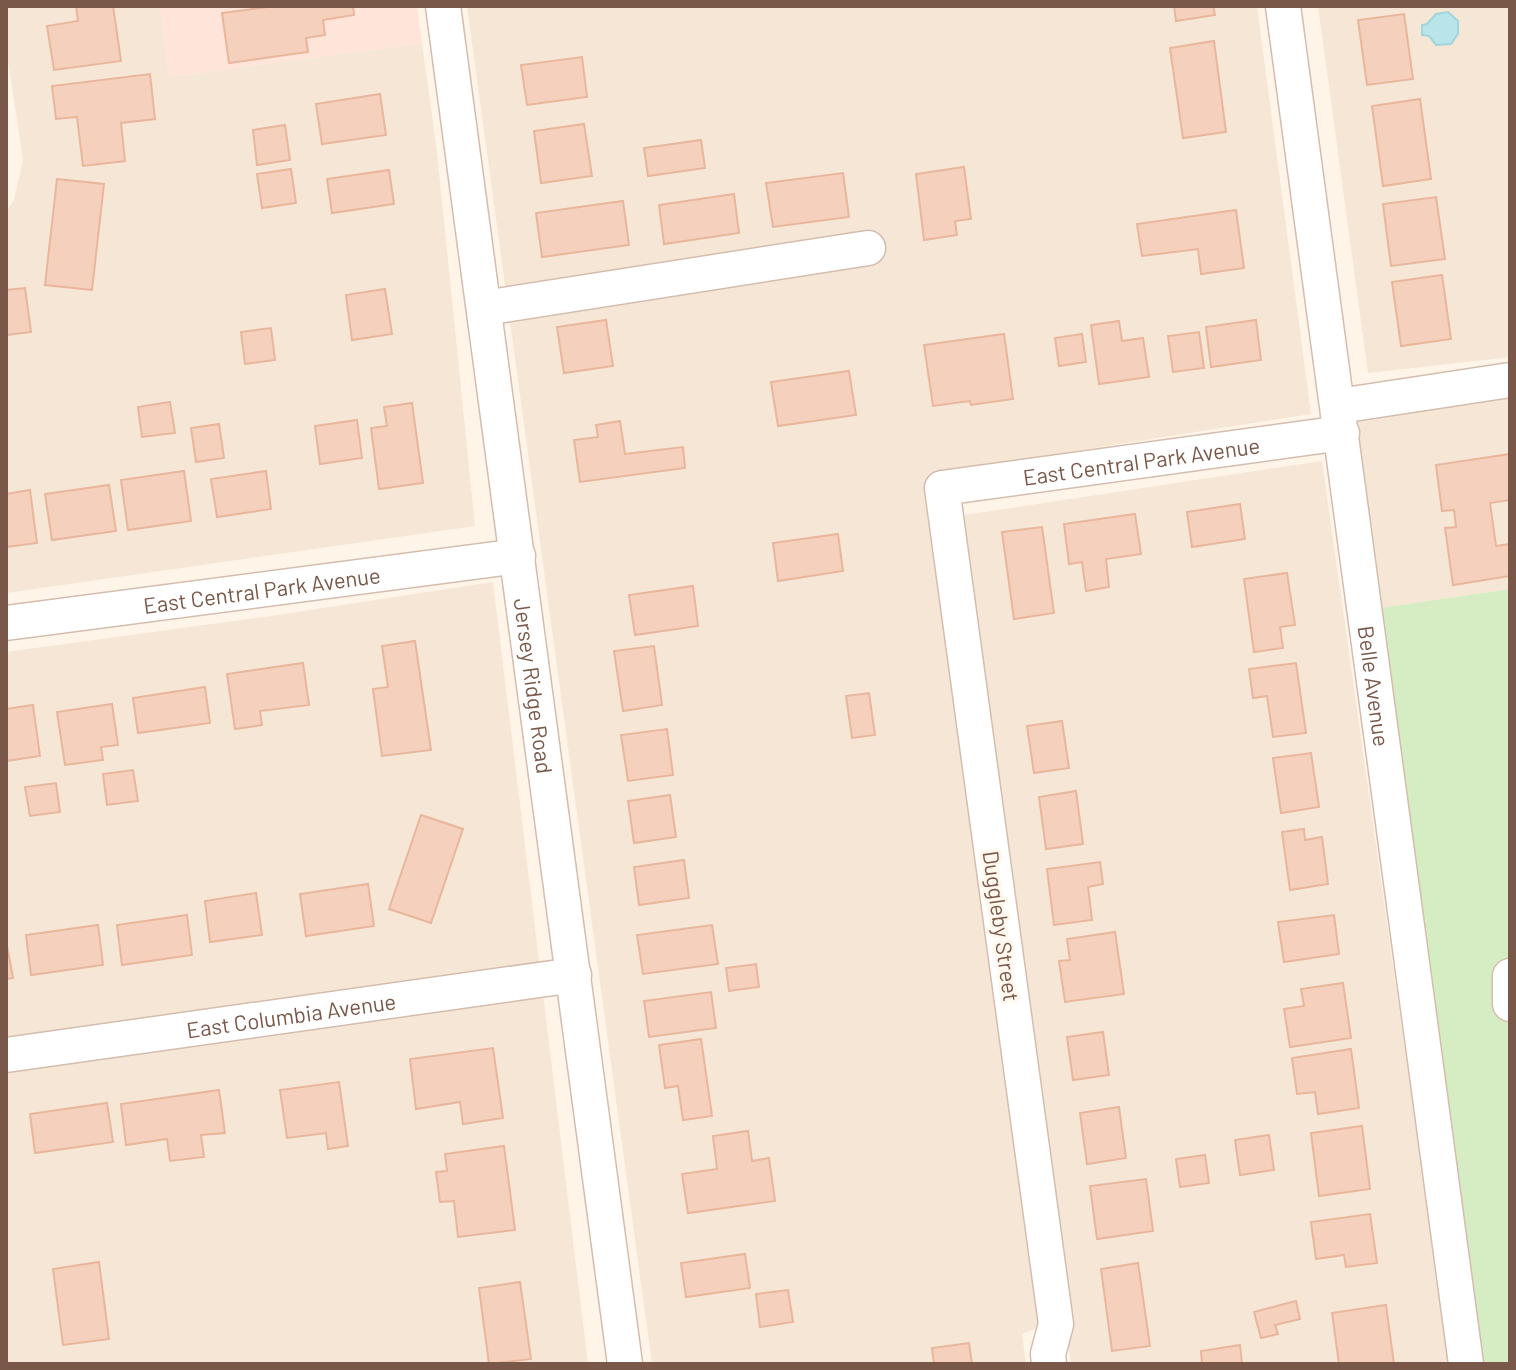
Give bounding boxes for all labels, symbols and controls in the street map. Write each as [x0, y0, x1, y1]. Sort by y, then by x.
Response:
street label: East Central Park Avenue [1021, 431, 1261, 490]
street label: East Central Park Avenue [142, 561, 382, 618]
street label: Jersey Ridge Road [510, 597, 559, 775]
street label: Belle Avenue [1354, 624, 1396, 748]
street label: Duggleby Street [979, 849, 1025, 1003]
street label: East Columbia Avenue [185, 987, 398, 1042]

